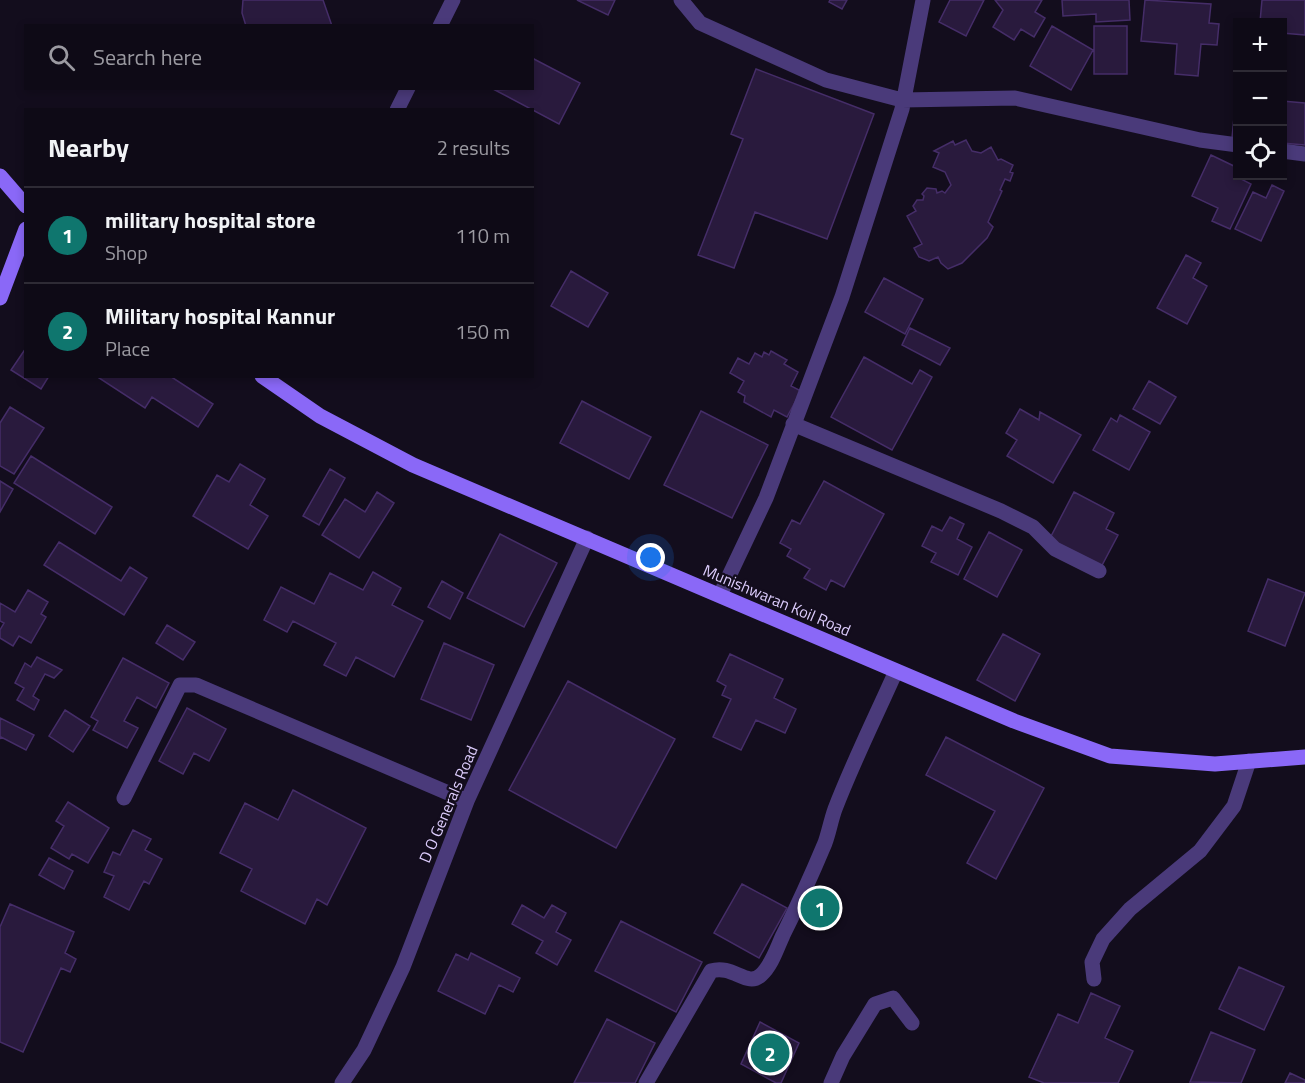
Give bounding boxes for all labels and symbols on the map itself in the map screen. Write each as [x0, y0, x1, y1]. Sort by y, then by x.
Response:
your location [636, 543, 665, 572]
street label: Munishwaran Koil Road [699, 558, 855, 642]
street label: D O Generals Road [412, 742, 484, 866]
pin: 1 [800, 886, 840, 930]
pin: 2 [750, 1030, 790, 1076]

